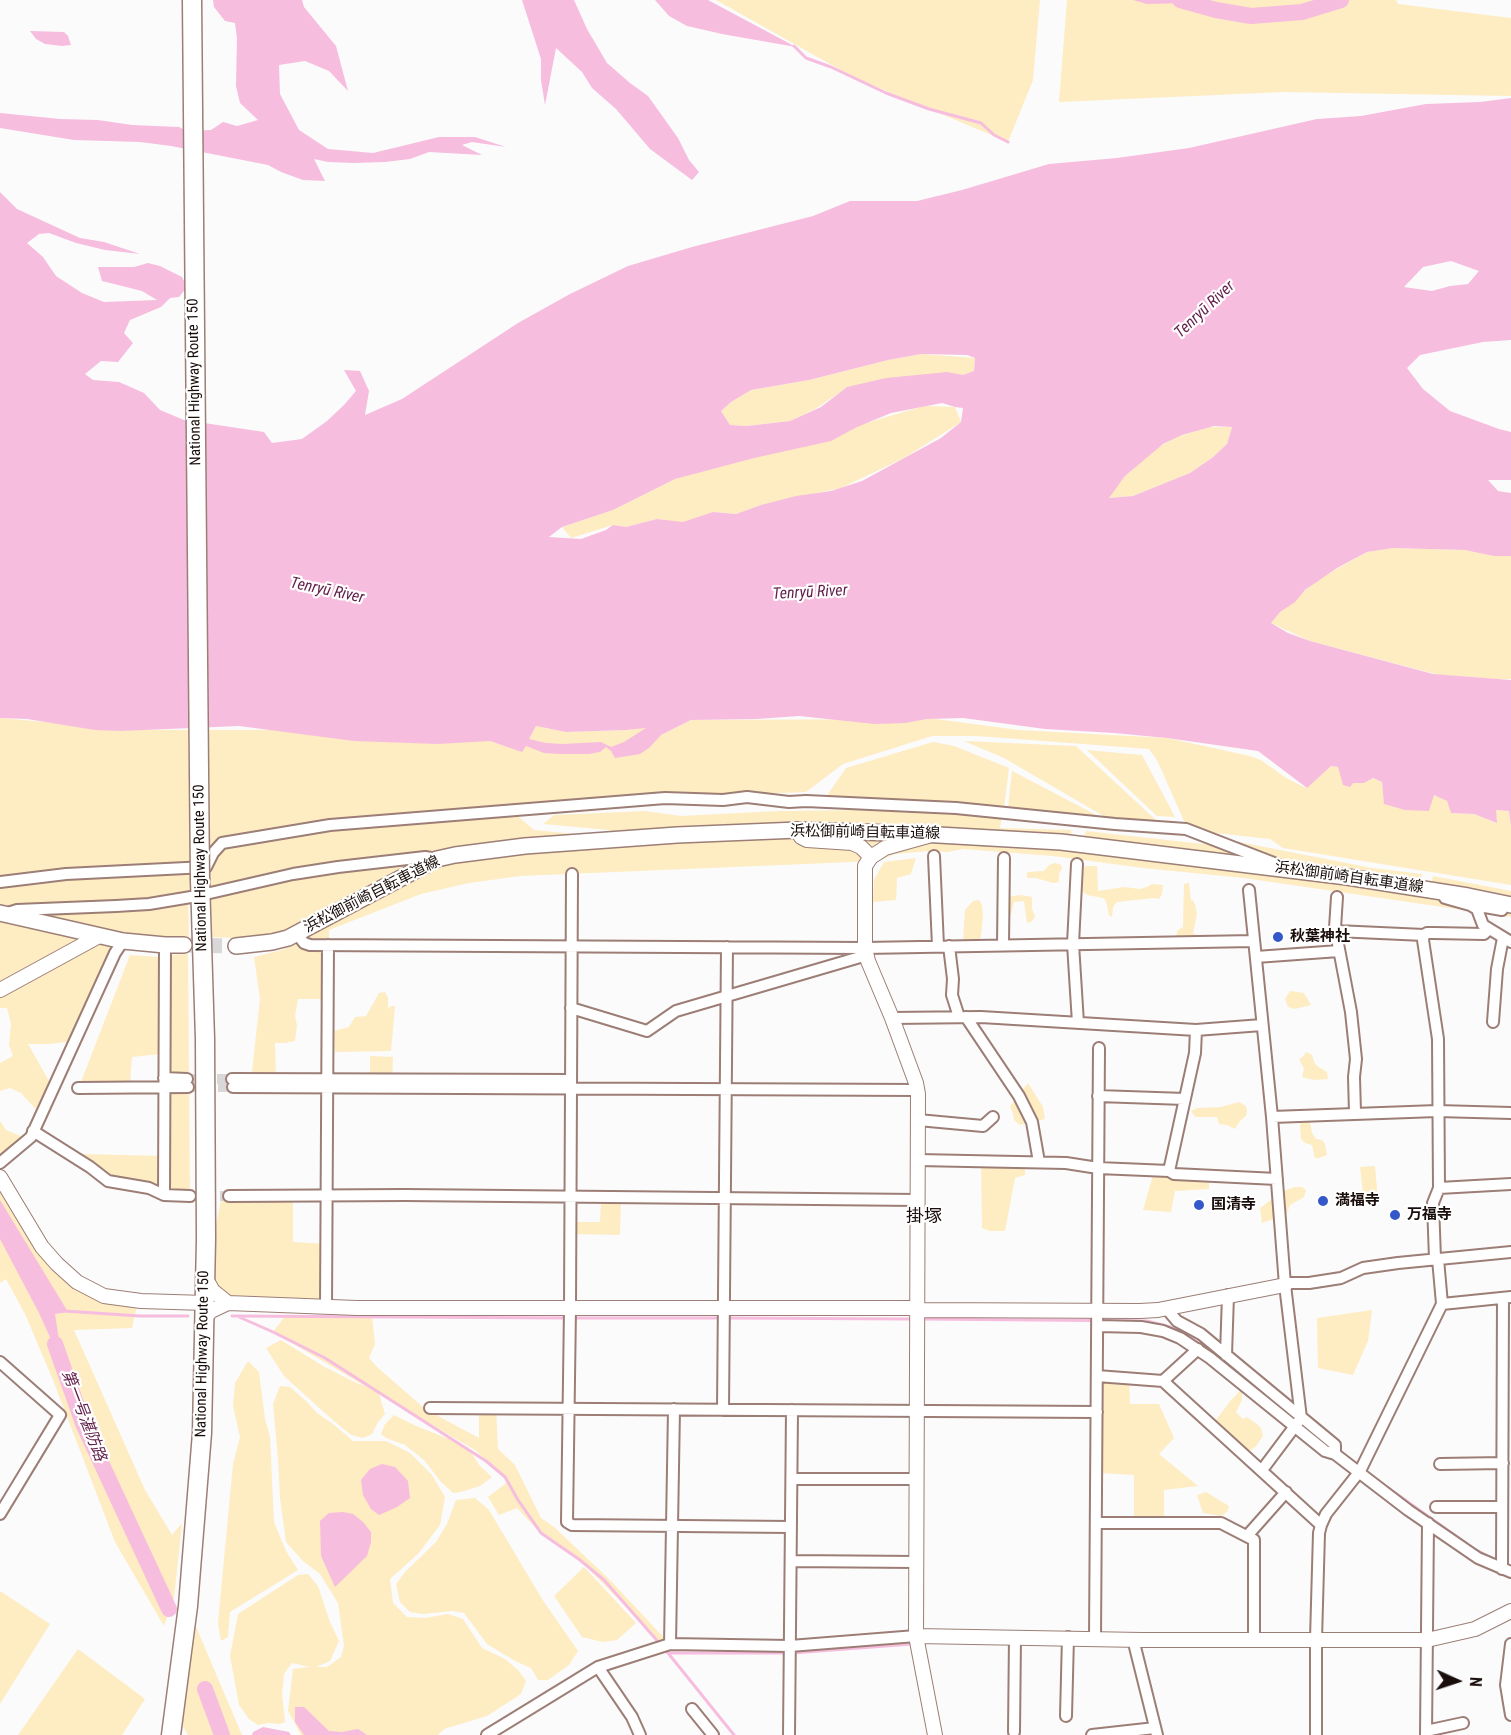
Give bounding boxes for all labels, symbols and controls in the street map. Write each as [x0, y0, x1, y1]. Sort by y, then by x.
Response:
water label: Tenryū River [1171, 277, 1239, 343]
street label: National Highway Route 150 [185, 298, 205, 466]
water label: Tenryū River [288, 574, 366, 608]
water label: Tenryū River [772, 581, 848, 605]
street label: National Highway Route 150 [191, 784, 211, 952]
street label: 浜松御前崎自転車道線 [790, 823, 940, 843]
street label: 浜松御前崎自転車道線 [301, 853, 443, 937]
street label: 浜松御前崎自転車道線 [1273, 859, 1425, 897]
place label: 秋葉神社 [1290, 928, 1350, 946]
marker: 秋葉神社 [1271, 930, 1285, 944]
place label: 満福寺 [1335, 1192, 1380, 1210]
marker: 満福寺 [1316, 1194, 1330, 1208]
place label: 国清寺 [1211, 1196, 1256, 1214]
marker: 国清寺 [1192, 1198, 1206, 1212]
district label: 掛塚 [906, 1206, 942, 1228]
place label: 万福寺 [1407, 1206, 1452, 1224]
marker: 万福寺 [1388, 1208, 1402, 1222]
street label: National Highway Route 150 [193, 1270, 213, 1438]
water label: 第一号湛防路 [57, 1368, 109, 1464]
north arrow [1427, 1651, 1487, 1711]
text: N [1466, 1677, 1485, 1687]

